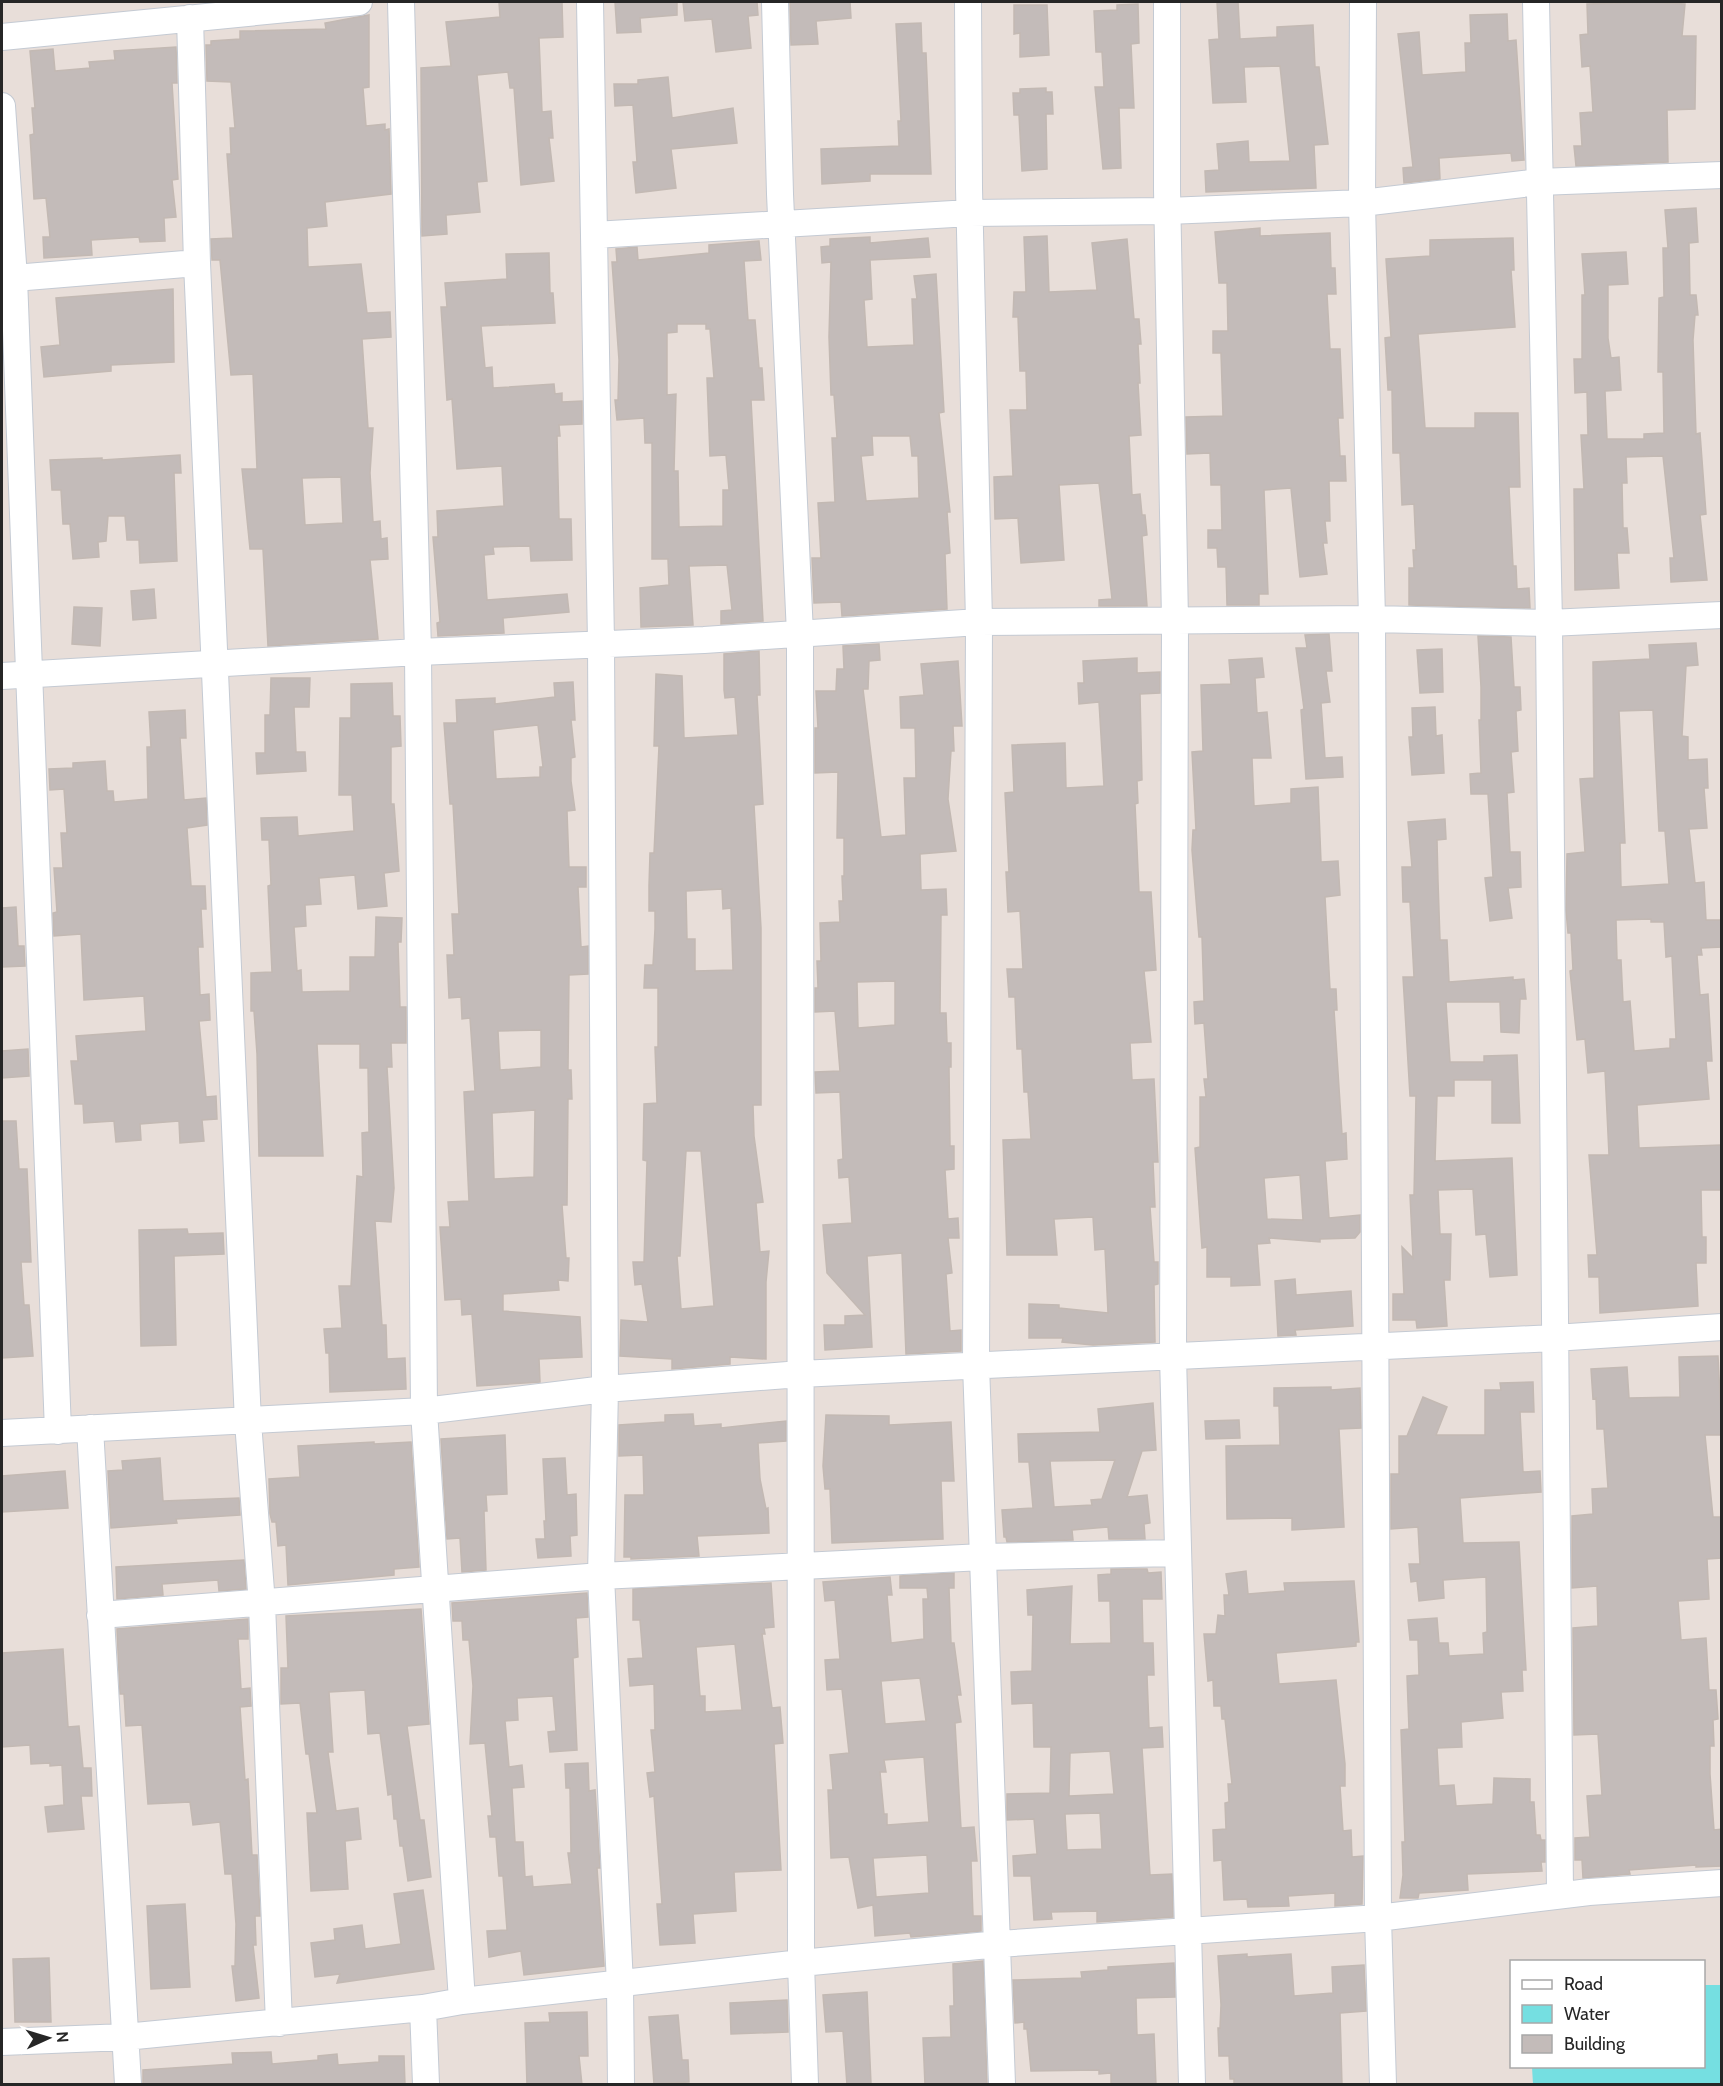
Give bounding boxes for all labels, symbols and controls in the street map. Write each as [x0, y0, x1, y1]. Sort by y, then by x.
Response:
legend [1510, 1960, 1705, 2068]
text: Road [1564, 1973, 1603, 1995]
text: Water [1564, 2003, 1610, 2025]
north arrow [18, 2008, 78, 2068]
text: N [53, 2031, 72, 2043]
text: Building [1564, 2033, 1626, 2055]

